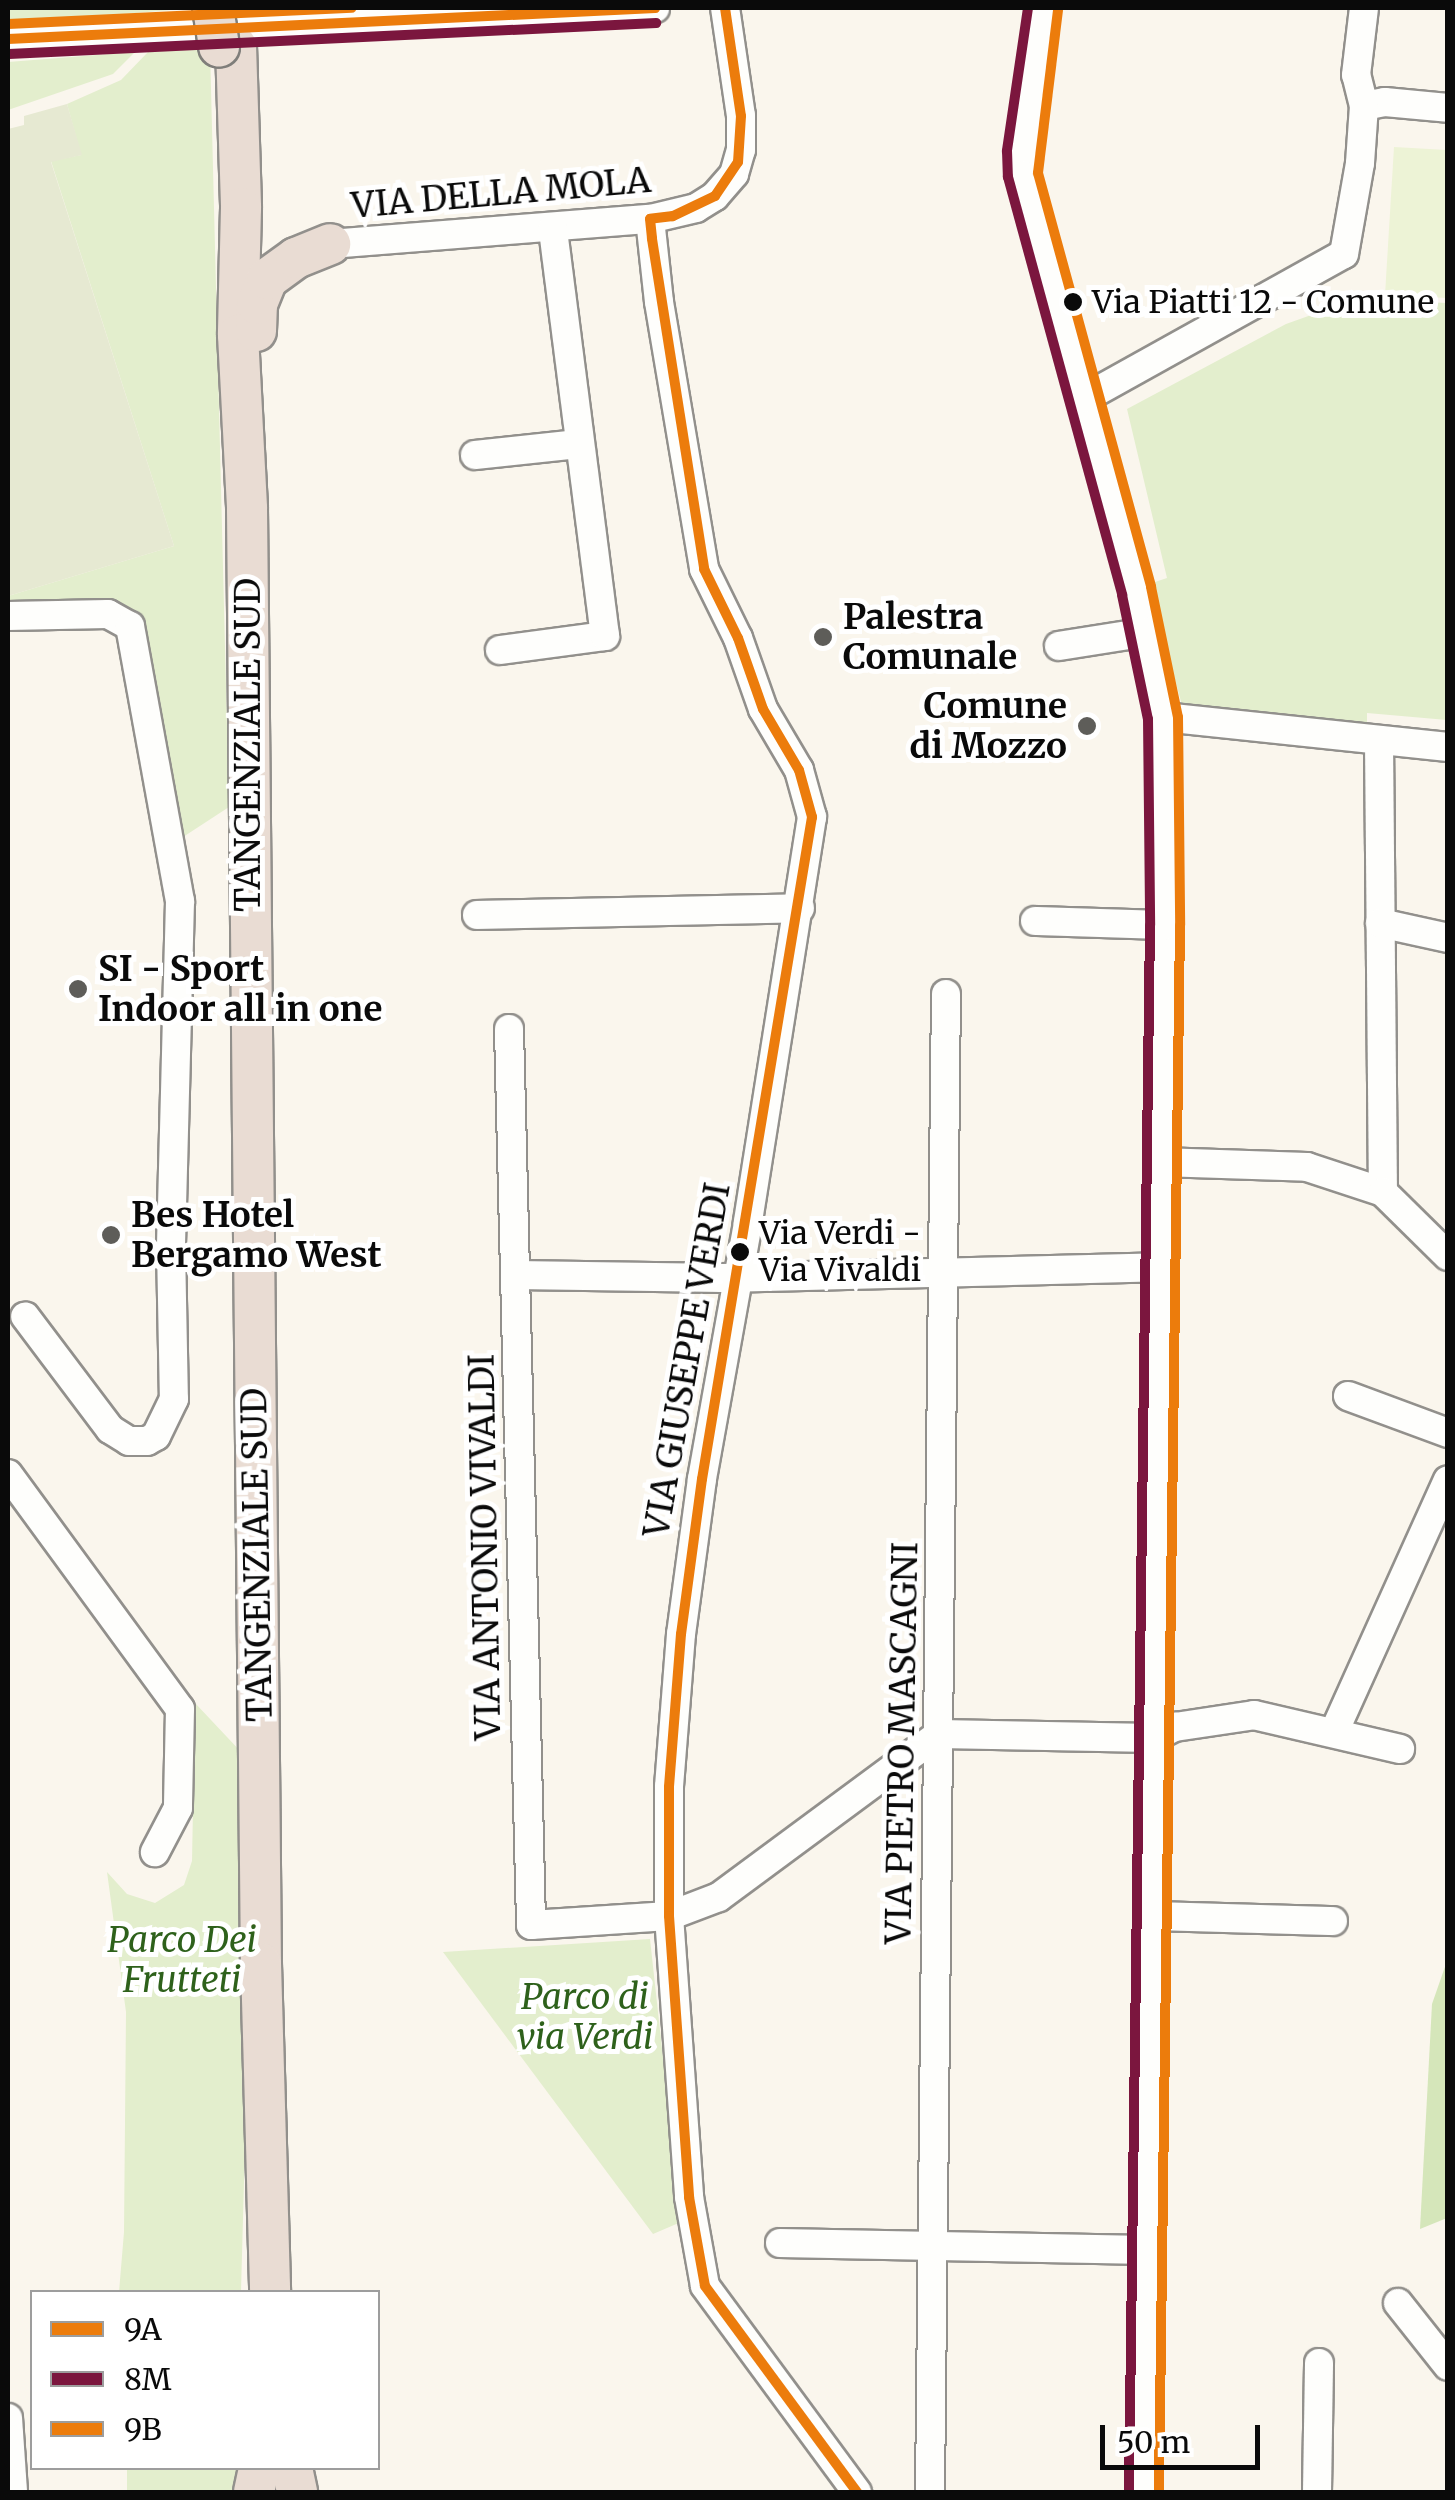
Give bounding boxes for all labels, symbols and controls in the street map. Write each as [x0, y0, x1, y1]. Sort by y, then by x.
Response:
street label: VIA DELLA MOLA [350, 159, 652, 227]
place label: Via Piatti 12 - Comune [1092, 283, 1434, 321]
marker: Via Piatti 12 - Comune [1063, 292, 1083, 312]
street label: TANGENZIALE SUD [227, 578, 269, 912]
place label: Palestra Comunale [843, 596, 1017, 678]
marker: Palestra Comunale [812, 626, 834, 648]
place label: Comune di Mozzo [910, 685, 1067, 767]
marker: Comune di Mozzo [1076, 715, 1098, 737]
place label: SI - Sport Indoor all in one [98, 948, 382, 1030]
marker: SI - Sport Indoor all in one [67, 978, 89, 1000]
street label: VIA GIUSEPPE VERDI [635, 1180, 739, 1540]
place label: Bes Hotel Bergamo West [131, 1194, 382, 1276]
place label: Via Verdi - Via Vivaldi [759, 1215, 921, 1290]
marker: Bes Hotel Bergamo West [100, 1224, 122, 1246]
marker: Via Verdi - Via Vivaldi [730, 1242, 750, 1262]
street label: VIA ANTONIO VIVALDI [461, 1353, 509, 1741]
street label: TANGENZIALE SUD [233, 1388, 281, 1722]
street label: VIA PIETRO MASCAGNI [877, 1542, 927, 1944]
park label: Parco Dei Frutteti [107, 1919, 257, 2001]
park label: Parco di via Verdi [517, 1976, 653, 2058]
legend [30, 2290, 380, 2470]
text: 9A [124, 2310, 162, 2348]
text: 8M [124, 2360, 172, 2398]
scale bar [1105, 2405, 1265, 2467]
text: 9B [124, 2410, 161, 2448]
text: 50 m [1117, 2423, 1190, 2461]

